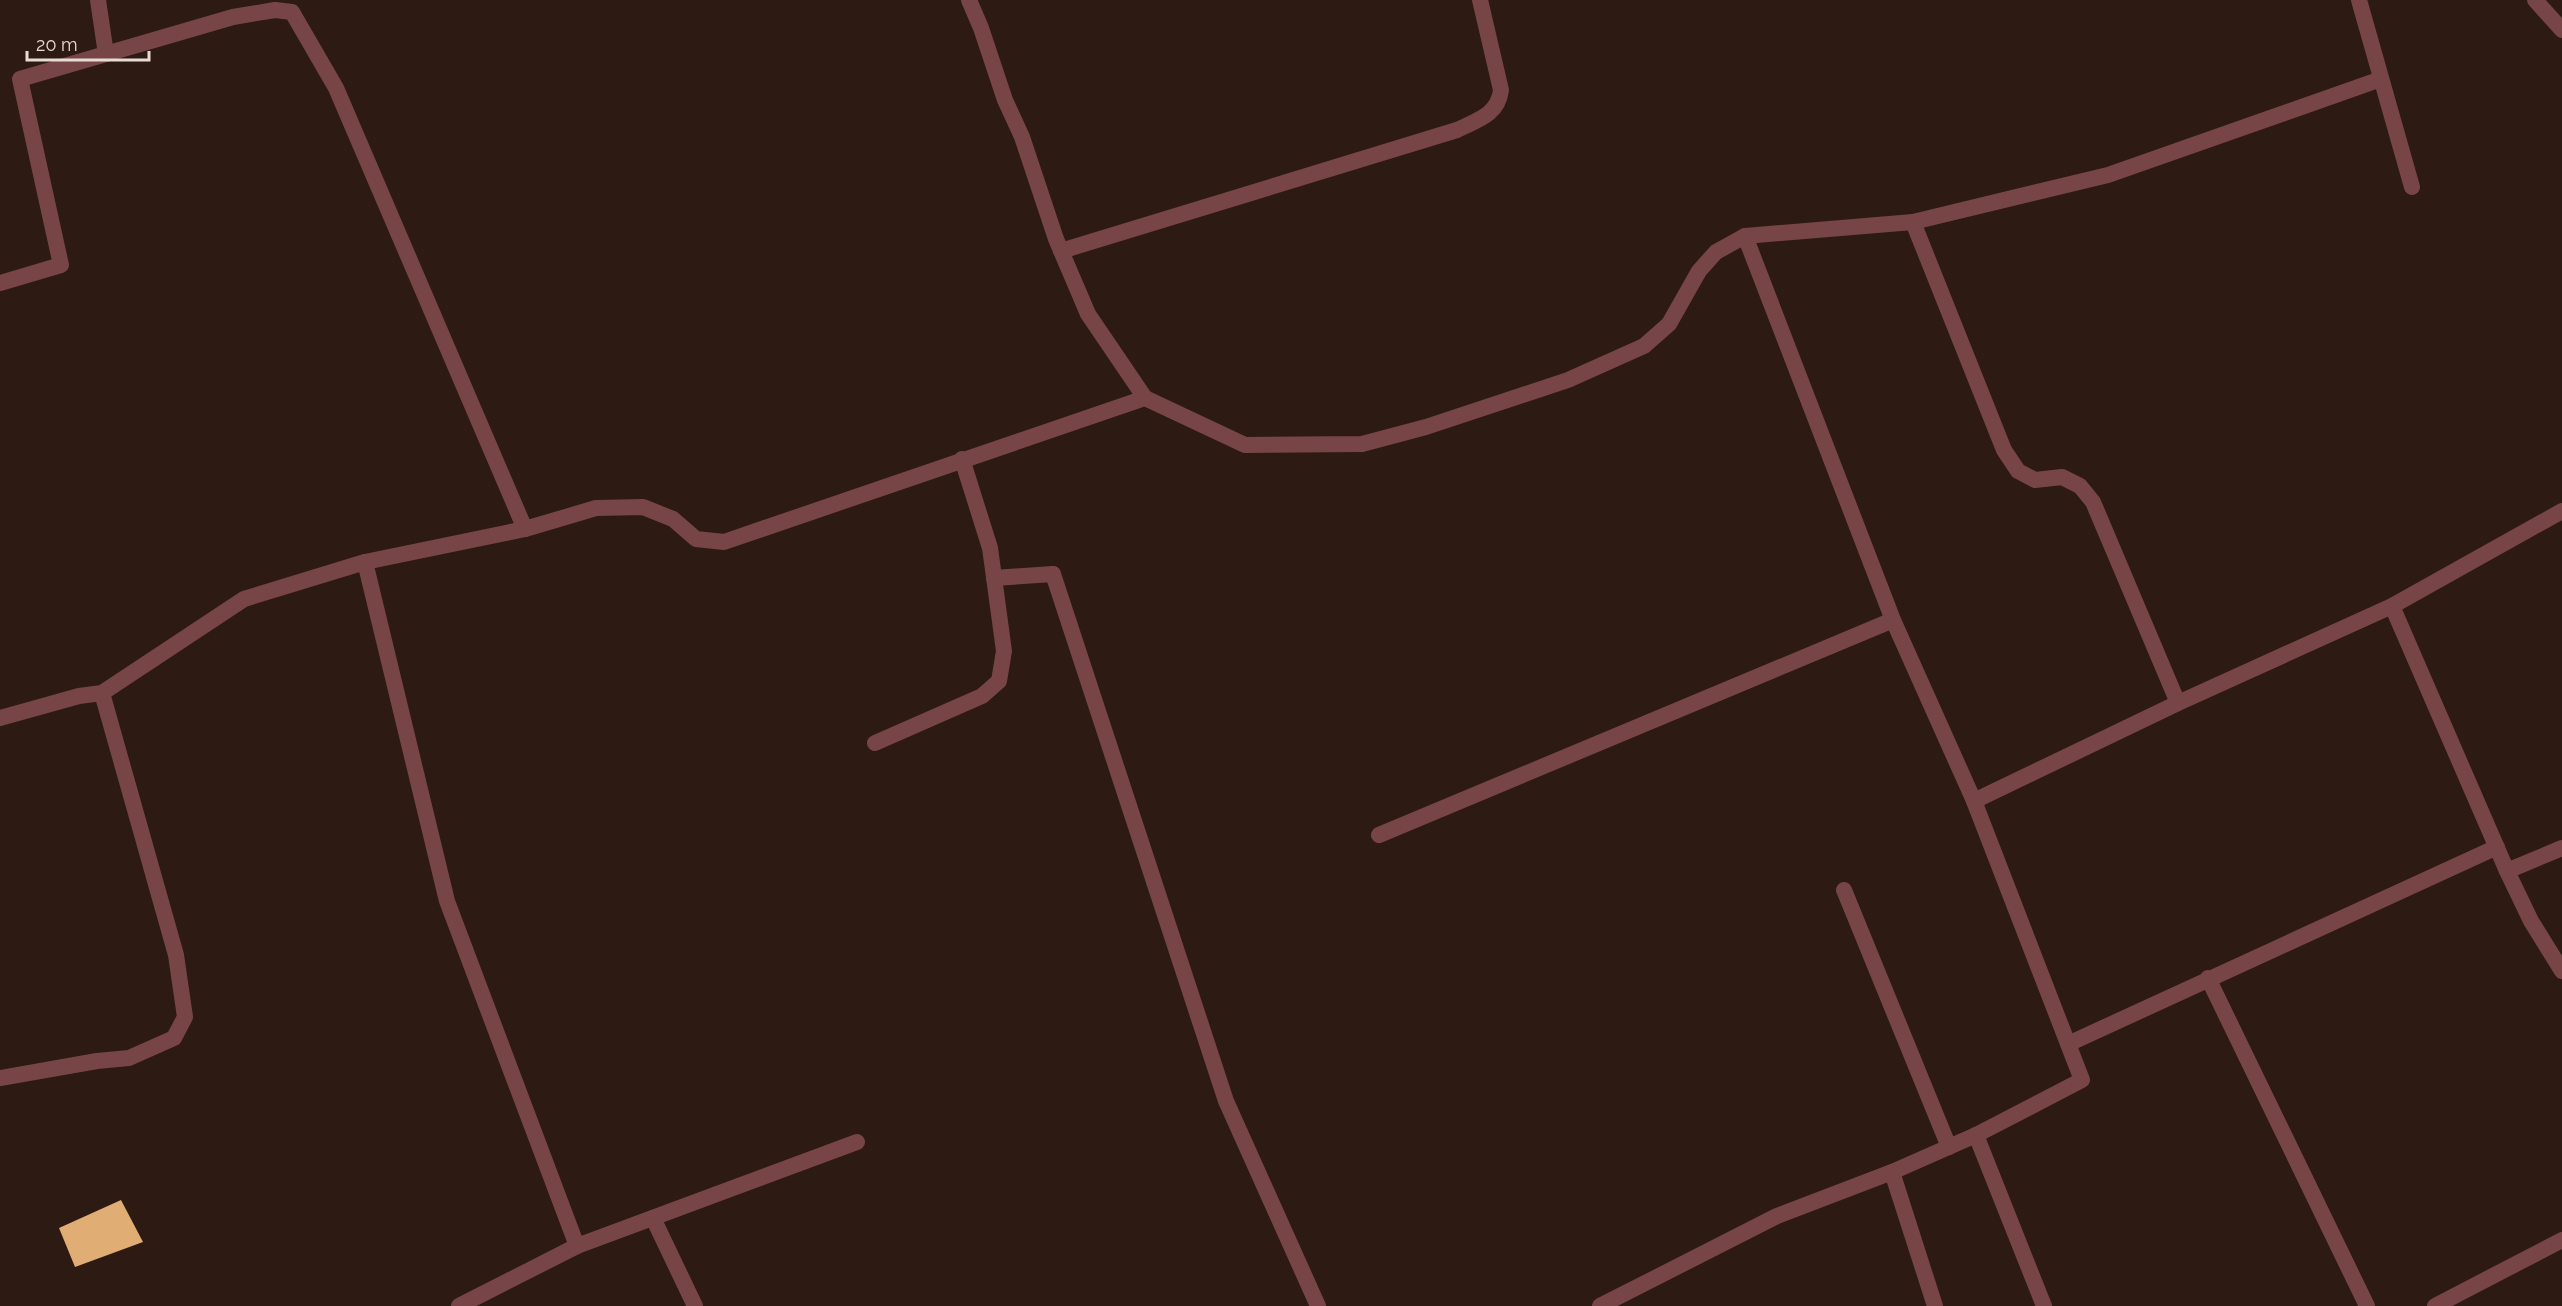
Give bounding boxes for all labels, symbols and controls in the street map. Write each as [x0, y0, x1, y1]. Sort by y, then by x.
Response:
scale bar [27, 24, 148, 62]
text: 20 m [36, 34, 78, 55]

